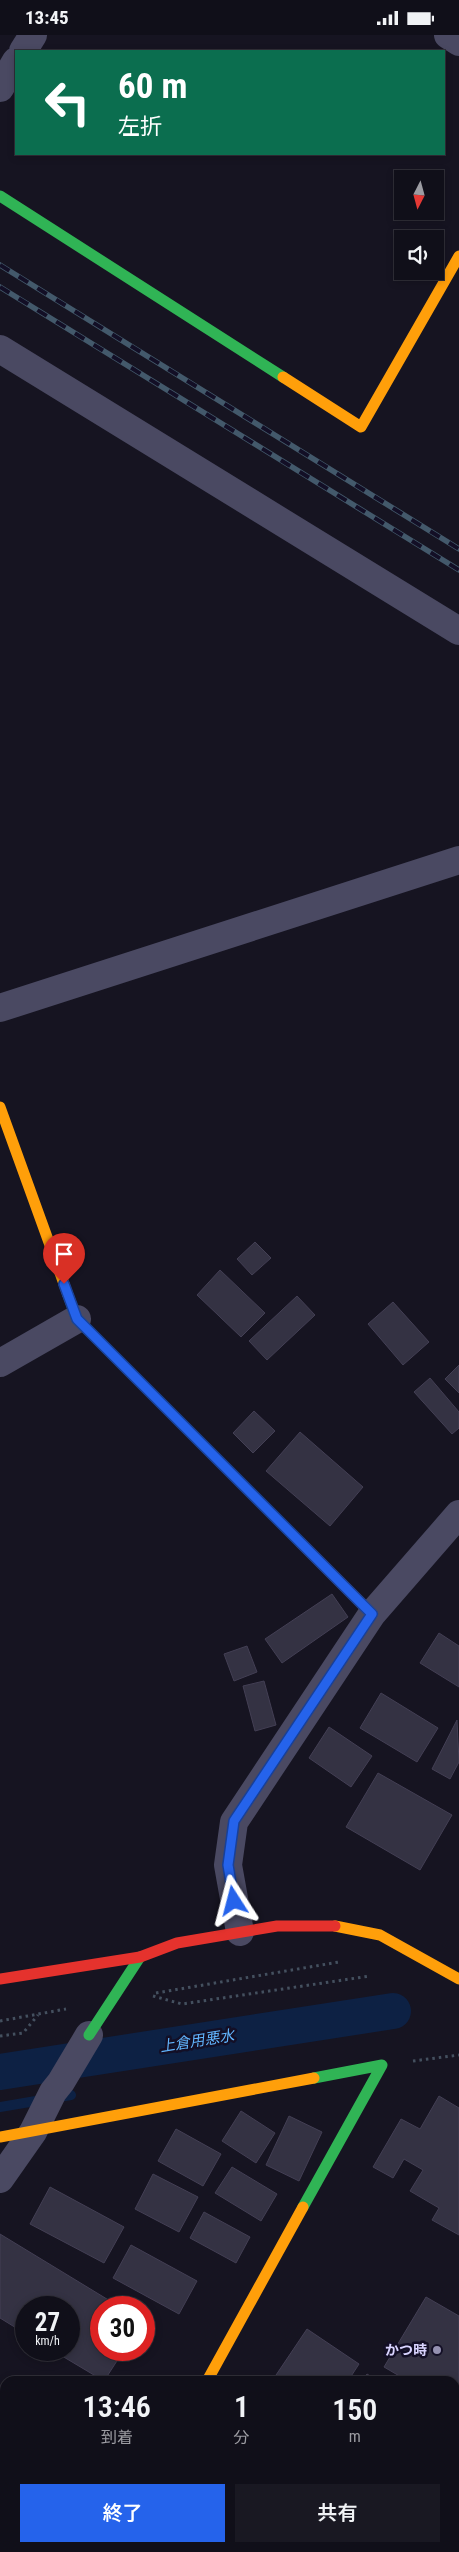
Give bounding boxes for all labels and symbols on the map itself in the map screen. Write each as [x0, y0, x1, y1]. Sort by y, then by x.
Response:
north arrow [394, 170, 444, 220]
pin [43, 1233, 85, 1284]
position arrow [207, 1874, 259, 1926]
water label: 上倉用悪水 [159, 2026, 237, 2056]
speed limit sign: 30 [90, 2296, 155, 2361]
place label: かつ時 [385, 2342, 427, 2358]
marker: かつ時 [431, 2344, 443, 2356]

